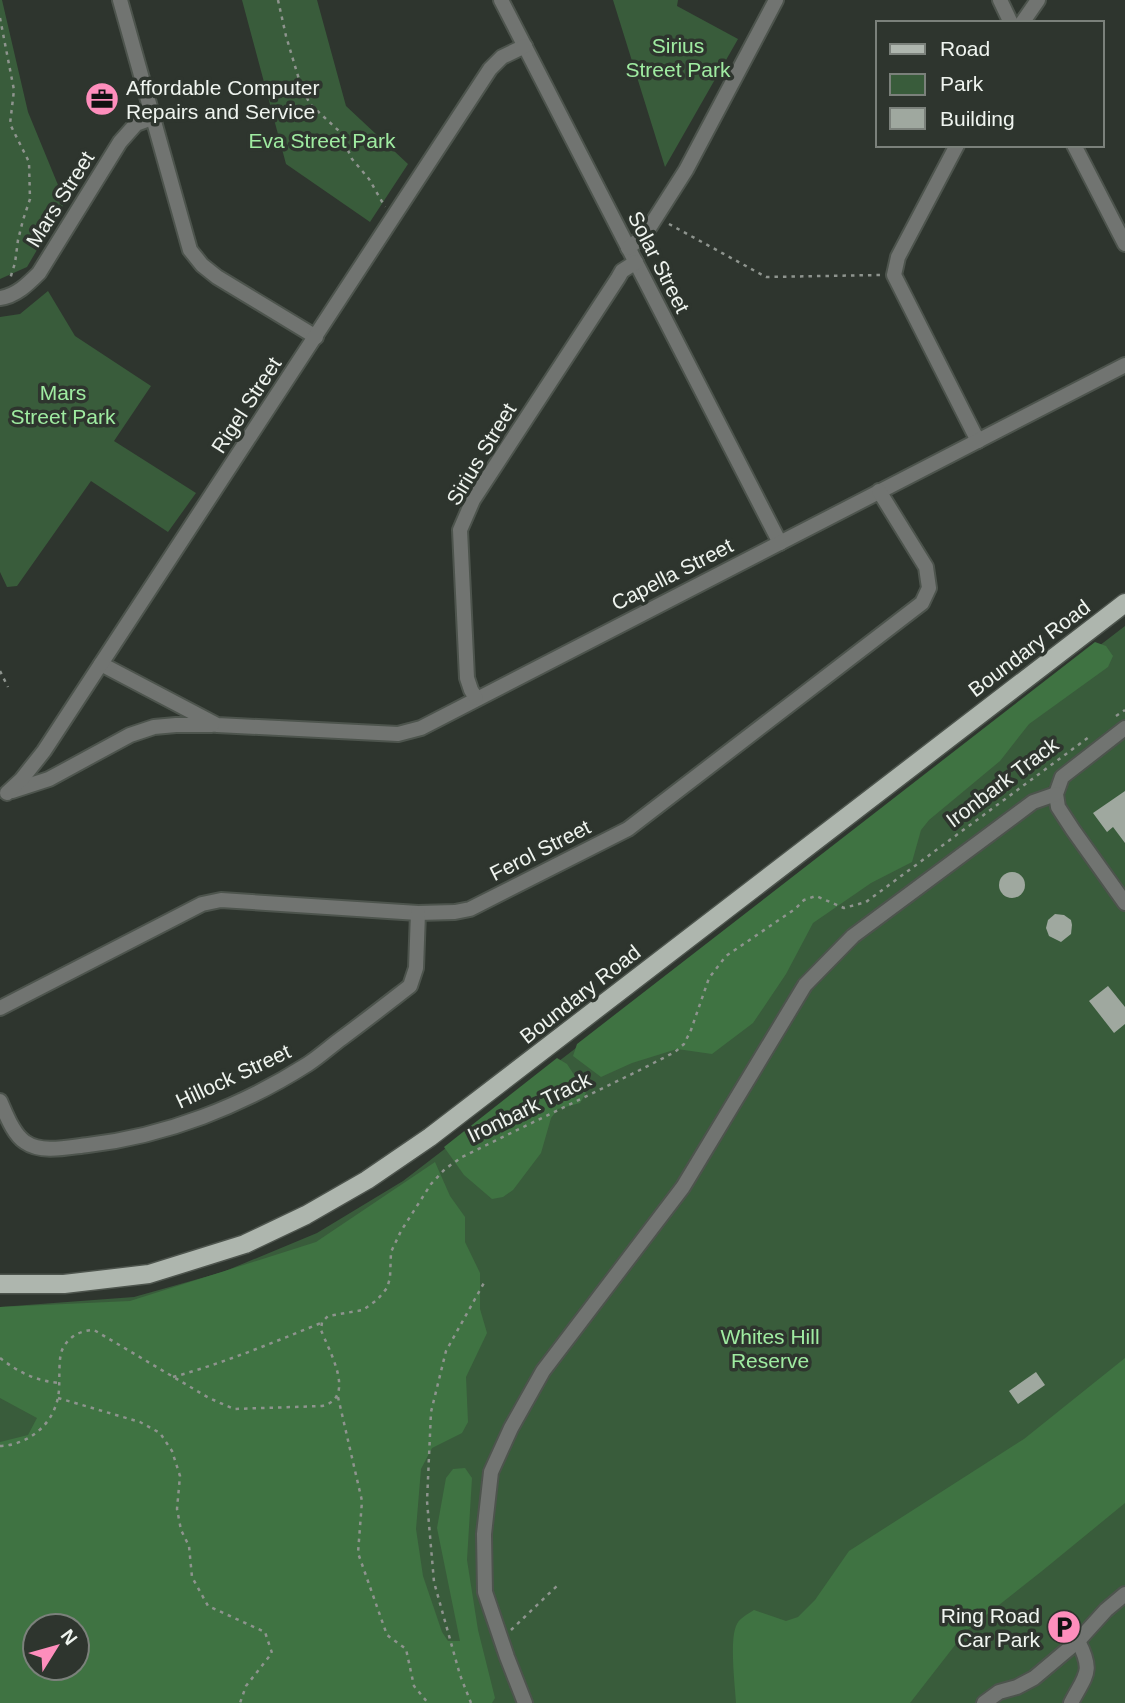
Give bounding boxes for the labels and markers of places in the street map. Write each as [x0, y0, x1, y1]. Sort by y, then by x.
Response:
place label: Affordable Computer Repairs and Service [126, 76, 319, 123]
office icon: Affordable Computer Repairs and Service [83, 80, 121, 118]
place label: Ring Road Car Park [941, 1604, 1040, 1651]
parking icon: Ring Road Car Park [1045, 1608, 1083, 1646]

